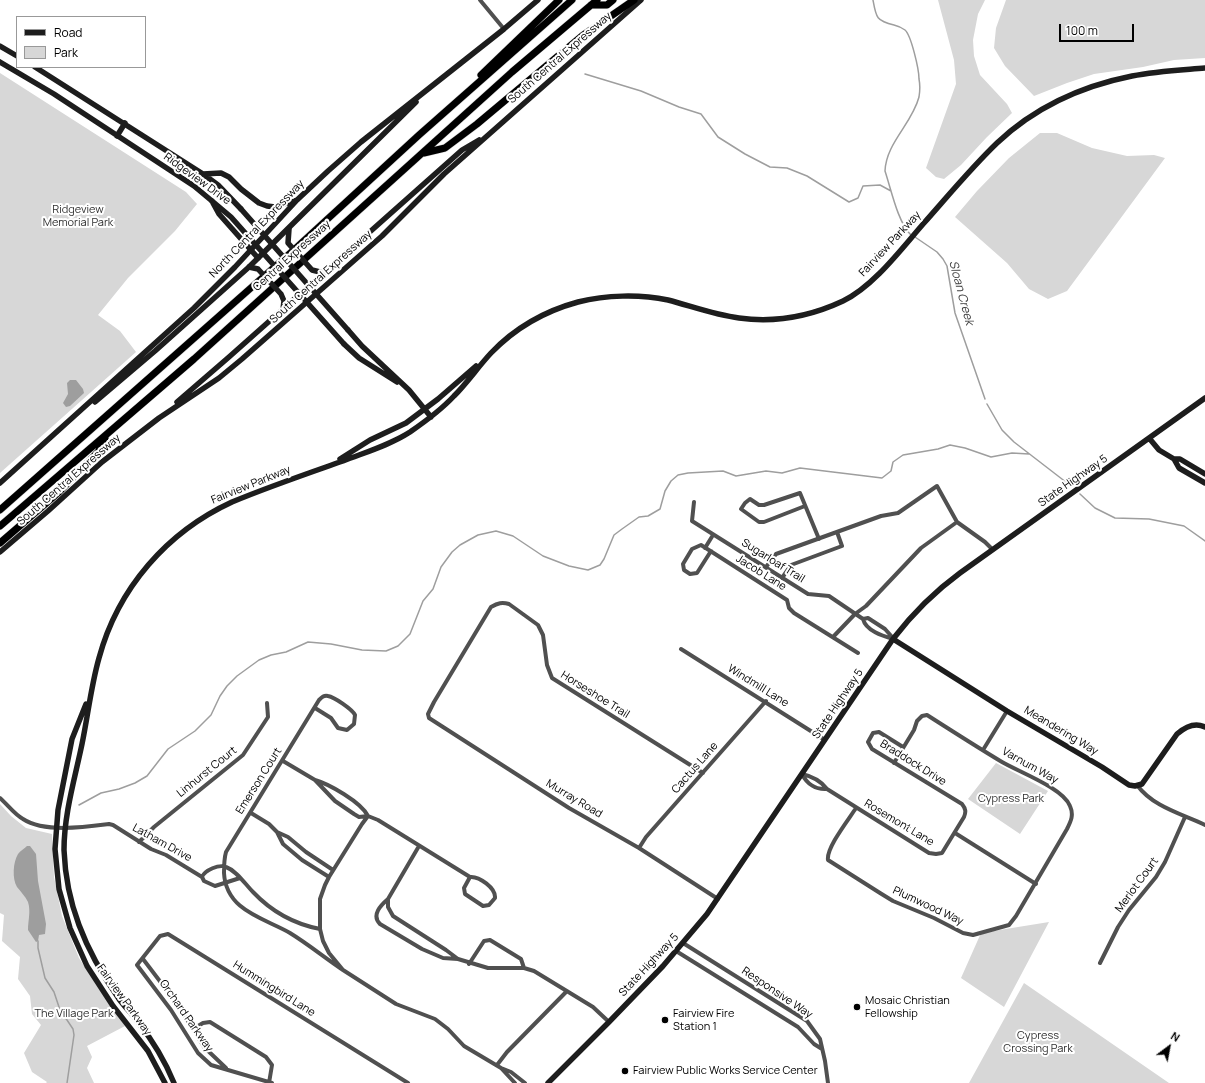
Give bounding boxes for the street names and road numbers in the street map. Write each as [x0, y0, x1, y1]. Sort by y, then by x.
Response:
street label: South Central Expressway [506, 10, 614, 106]
street label: Ridgeview Drive [161, 150, 233, 208]
street label: North Central Expressway [207, 177, 307, 281]
street label: Fairview Parkway [856, 209, 924, 279]
street label: Central Expressway [251, 218, 333, 294]
street label: South Central Expressway [267, 228, 375, 326]
street label: South Central Expressway [15, 432, 123, 528]
street label: State Highway 5 [1036, 452, 1110, 510]
street label: Fairview Parkway [209, 463, 293, 507]
street label: Sugarloaf Trail [739, 536, 807, 586]
street label: Jacob Lane [733, 552, 789, 594]
street label: Windmill Lane [725, 662, 791, 710]
street label: State Highway 5 [810, 667, 866, 741]
street label: Horseshoe Trail [558, 669, 632, 721]
street label: Meandering Way [1021, 704, 1101, 758]
street label: Braddock Drive [877, 737, 949, 789]
street label: Cactus Lane [669, 740, 721, 796]
street label: Linhurst Court [174, 744, 240, 800]
street label: Emerson Court [233, 745, 285, 817]
street label: Varnum Way [1000, 745, 1060, 787]
street label: Murray Road [543, 777, 605, 821]
street label: Rosemont Lane [862, 797, 936, 849]
street label: Latham Drive [130, 821, 194, 865]
street label: Merlot Court [1113, 855, 1161, 915]
street label: Plumwood Way [891, 884, 965, 928]
street label: State Highway 5 [616, 931, 682, 999]
street label: Hummingbird Lane [230, 958, 318, 1020]
street label: Fairview Parkway [94, 962, 154, 1038]
street label: Responsive Way [739, 964, 815, 1022]
street label: Orchard Parkway [156, 978, 216, 1054]

